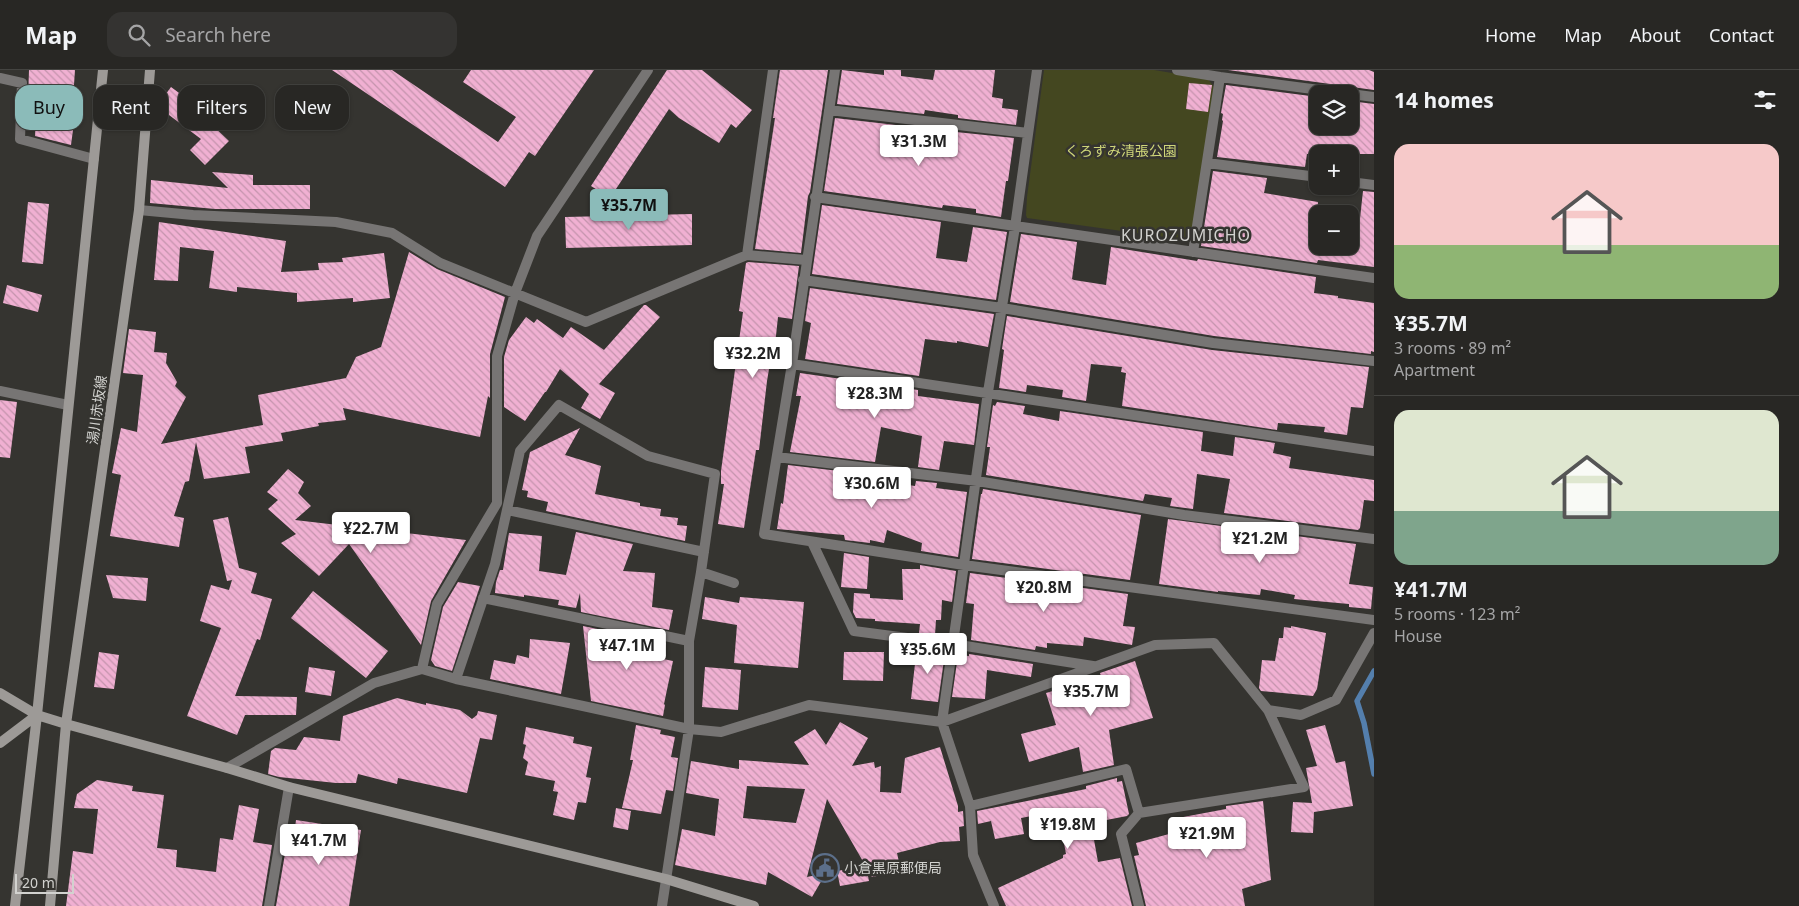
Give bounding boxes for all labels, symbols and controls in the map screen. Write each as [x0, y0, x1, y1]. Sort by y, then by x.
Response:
search box [107, 12, 457, 57]
text: Map [25, 18, 77, 51]
icon: search [125, 21, 153, 49]
text: Search here [165, 22, 271, 48]
text: Home [1485, 23, 1536, 47]
text: Map [1564, 23, 1602, 47]
text: About [1630, 23, 1681, 47]
text: Contact [1709, 23, 1774, 47]
chip: Buy [15, 85, 83, 130]
chip: Rent [93, 85, 168, 130]
chip: Filters [178, 85, 265, 130]
chip: New [275, 85, 349, 130]
map controls [1309, 85, 1359, 255]
button: layers [1309, 85, 1359, 135]
text: 14 homes [1394, 86, 1494, 114]
icon: filters [1751, 86, 1779, 114]
pin: ¥31.3M [878, 124, 960, 167]
text: ¥31.3M [891, 130, 947, 152]
park label: くろずみ清張公園 [1065, 141, 1177, 160]
button: + [1309, 145, 1359, 195]
icon: home [1542, 177, 1632, 267]
pin: ¥35.7M [588, 189, 670, 231]
text: ¥35.7M [601, 194, 657, 216]
button: − [1309, 205, 1359, 255]
district label: KUROZUMICHO [1121, 224, 1251, 246]
text: ¥35.7M [1394, 309, 1468, 337]
pin: ¥32.2M [712, 336, 794, 379]
text: 3 rooms · 89 m² [1394, 337, 1511, 359]
text: ¥32.2M [725, 342, 781, 364]
text: Apartment [1394, 359, 1475, 381]
street label: 湯川赤坂線 [82, 374, 111, 446]
pin: ¥28.3M [834, 376, 916, 419]
text: ¥28.3M [847, 382, 903, 404]
icon: home [1542, 442, 1632, 532]
pin: ¥30.6M [831, 466, 913, 509]
text: ¥30.6M [844, 472, 900, 494]
pin: ¥22.7M [330, 512, 412, 554]
text: ¥22.7M [343, 517, 399, 539]
pin: ¥21.2M [1219, 522, 1301, 564]
text: ¥21.2M [1232, 527, 1288, 549]
pin: ¥20.8M [1003, 570, 1085, 613]
text: ¥41.7M [1394, 575, 1468, 603]
text: ¥20.8M [1016, 576, 1072, 598]
text: 5 rooms · 123 m² [1394, 603, 1520, 625]
text: House [1394, 625, 1442, 647]
pin: ¥47.1M [586, 628, 668, 671]
pin: ¥35.6M [887, 632, 969, 675]
text: ¥47.1M [599, 634, 655, 656]
text: ¥35.6M [900, 638, 956, 660]
pin: ¥35.7M [1050, 674, 1132, 717]
text: ¥35.7M [1063, 680, 1119, 702]
pin: ¥19.8M [1027, 808, 1109, 850]
text: ¥19.8M [1040, 813, 1096, 835]
pin: ¥21.9M [1166, 816, 1248, 859]
text: ¥21.9M [1179, 822, 1235, 844]
pin: ¥41.7M [278, 824, 360, 866]
text: ¥41.7M [291, 829, 347, 851]
public building icon: 小倉黒原郵便局 [810, 853, 840, 883]
place label: 小倉黒原郵便局 [844, 858, 942, 877]
scale bar [15, 871, 74, 894]
text: 20 m [22, 873, 55, 892]

